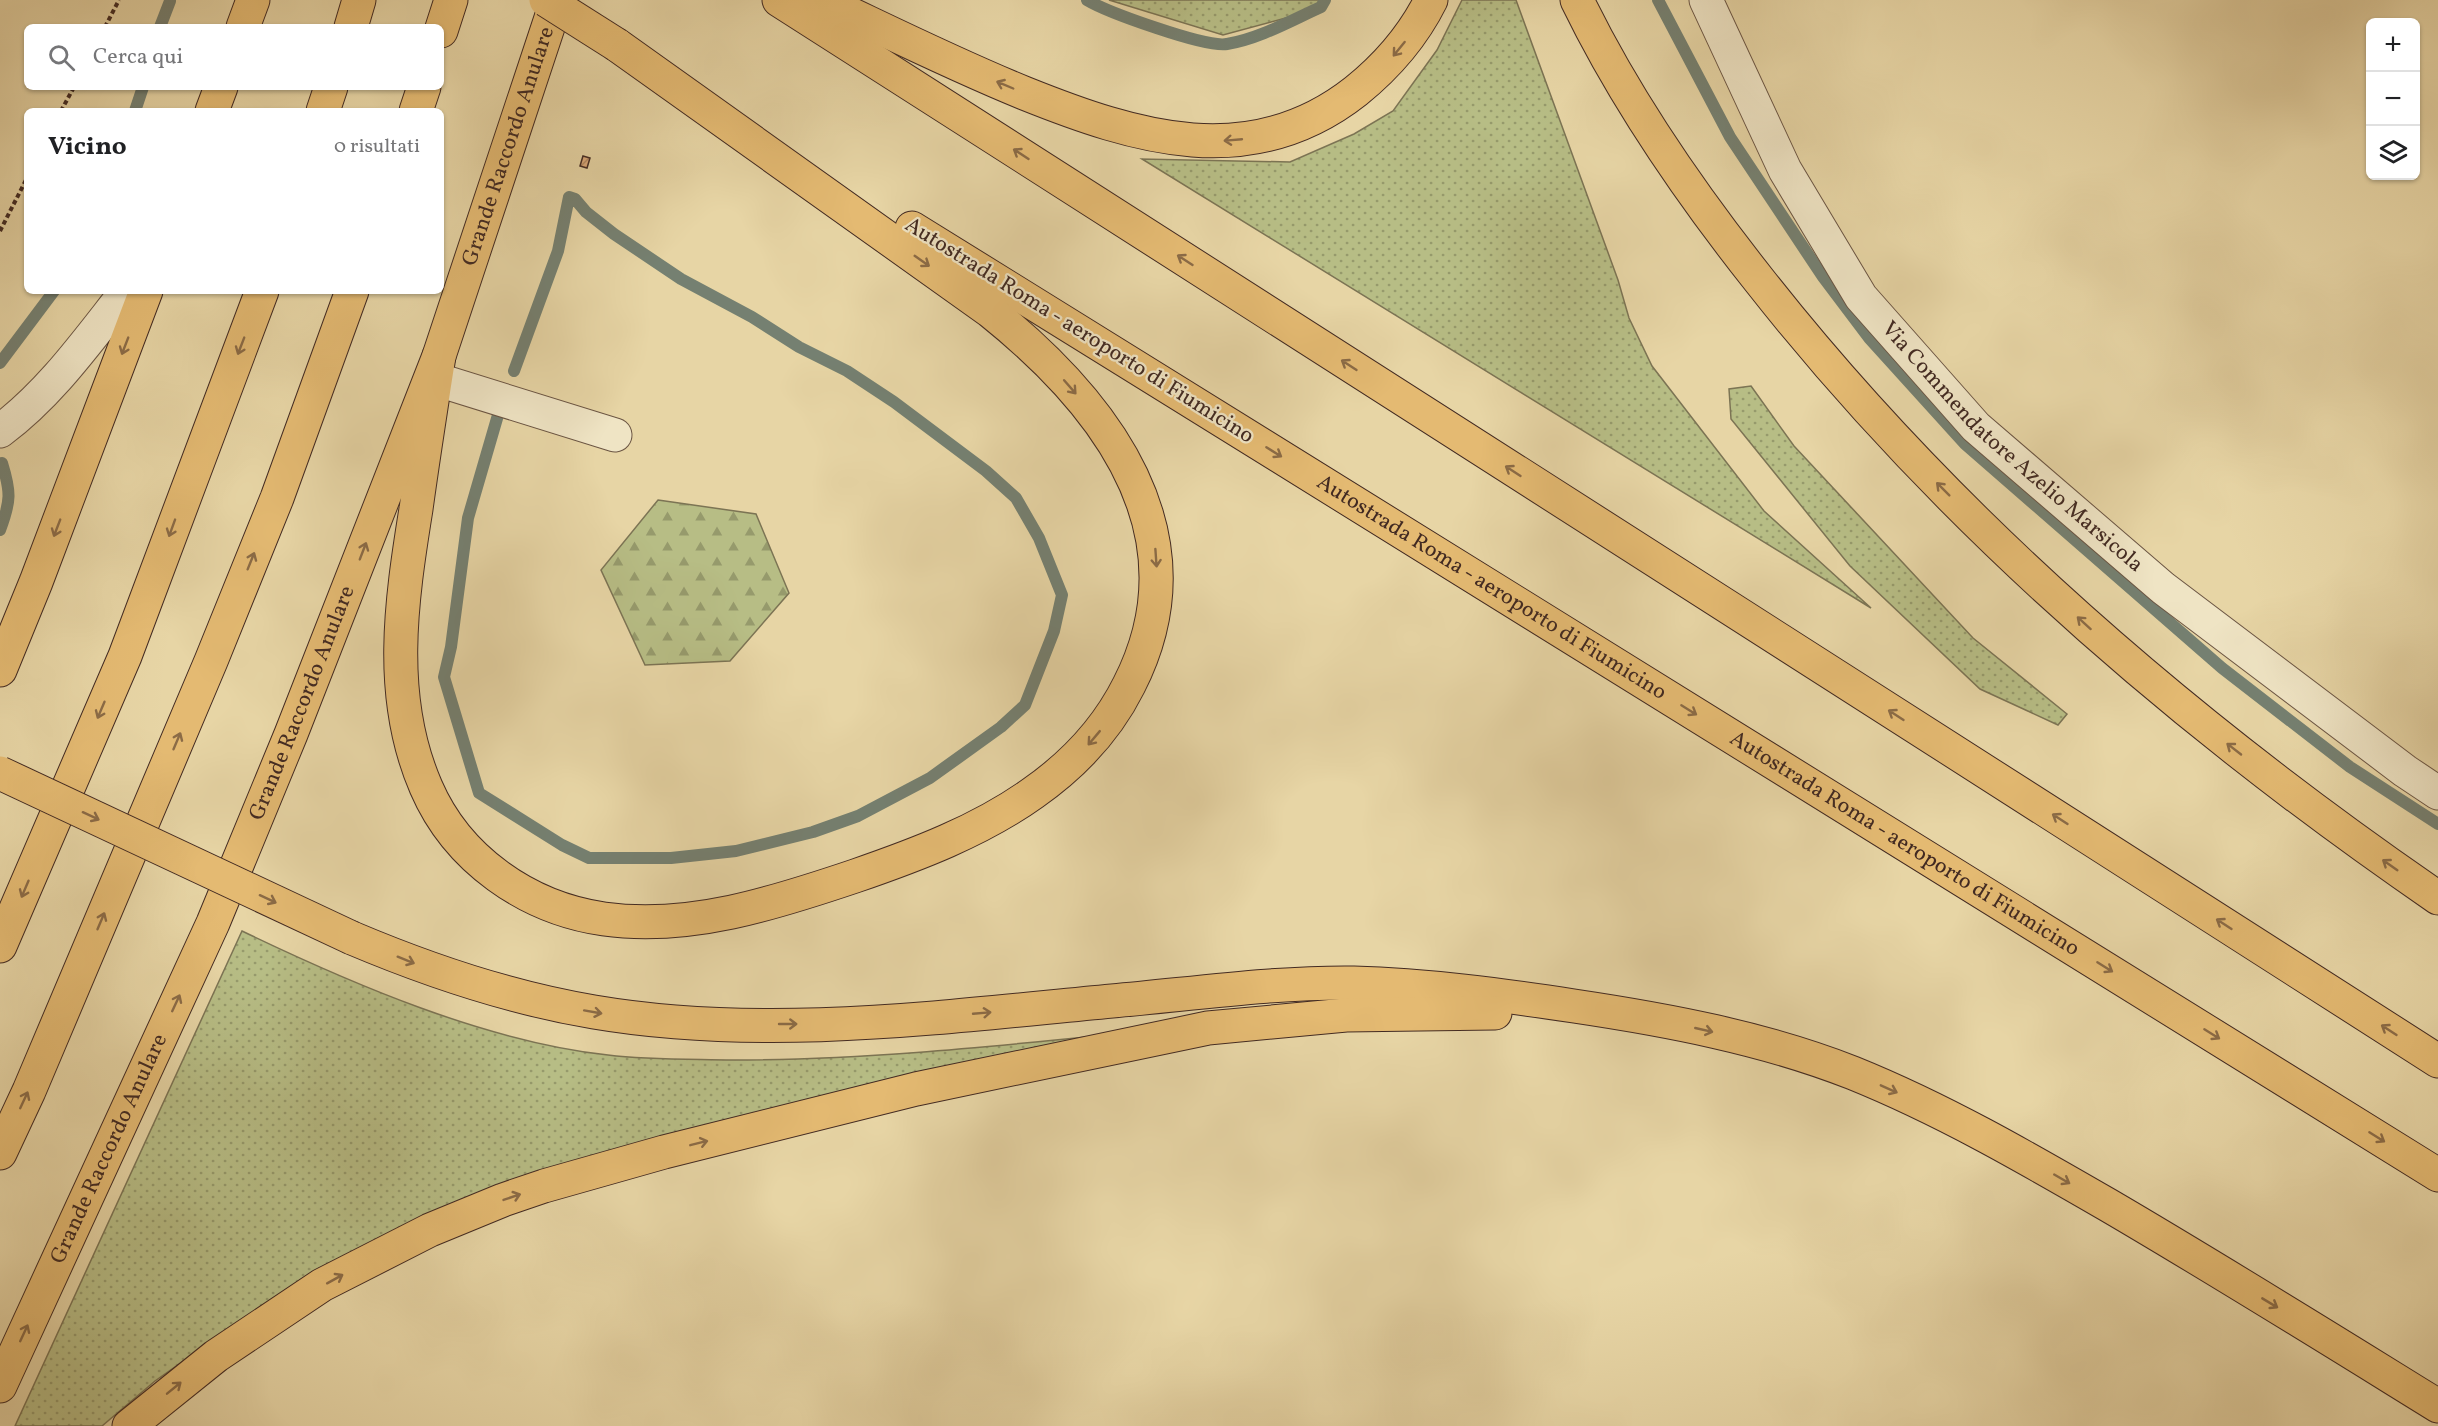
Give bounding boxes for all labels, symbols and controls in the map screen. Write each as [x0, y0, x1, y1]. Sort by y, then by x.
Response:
map controls [2366, 18, 2420, 180]
button: + [2366, 18, 2420, 72]
street label: Grande Raccordo Anulare [454, 23, 563, 270]
search box [24, 24, 444, 90]
icon: search [45, 41, 78, 74]
one-way arrow [1392, 41, 1405, 57]
text: Cerca qui [93, 42, 183, 73]
button: − [2366, 72, 2420, 126]
one-way arrow [996, 79, 1015, 90]
button: layers [2366, 126, 2420, 180]
text: Vicino [48, 129, 127, 165]
text: 0 risultati [334, 133, 420, 161]
one-way arrow [1223, 135, 1243, 146]
one-way arrow [1013, 148, 1030, 160]
street label: Autostrada Roma - aeroporto di Fiumicino [898, 210, 1260, 452]
one-way arrow [1177, 253, 1194, 265]
one-way arrow [914, 255, 930, 267]
street label: Via Commendatore Azelio Marsicola [1874, 315, 2150, 580]
one-way arrow [119, 336, 130, 355]
one-way arrow [235, 336, 246, 355]
one-way arrow [1341, 359, 1358, 371]
one-way arrow [1063, 378, 1077, 394]
one-way arrow [1265, 447, 1282, 459]
one-way arrow [1505, 464, 1522, 476]
street label: Autostrada Roma - aeroporto di Fiumicino [1310, 467, 1673, 708]
one-way arrow [1936, 481, 1951, 496]
one-way arrow [166, 518, 177, 537]
one-way arrow [50, 519, 61, 537]
one-way arrow [358, 542, 369, 561]
one-way arrow [1150, 548, 1161, 568]
one-way arrow [247, 552, 258, 571]
street label: Grande Raccordo Anulare [242, 581, 363, 825]
one-way arrow [2077, 616, 2092, 630]
one-way arrow [95, 701, 106, 719]
one-way arrow [1680, 704, 1697, 716]
one-way arrow [1888, 708, 1905, 720]
street label: Autostrada Roma - aeroporto di Fiumicino [1723, 723, 2085, 964]
one-way arrow [1087, 730, 1100, 746]
one-way arrow [172, 733, 184, 751]
one-way arrow [2226, 742, 2242, 755]
one-way arrow [81, 811, 100, 822]
one-way arrow [2052, 813, 2069, 825]
one-way arrow [2382, 859, 2398, 871]
one-way arrow [18, 880, 29, 898]
one-way arrow [258, 893, 276, 905]
one-way arrow [96, 912, 107, 930]
one-way arrow [2216, 918, 2233, 931]
one-way arrow [396, 955, 415, 966]
one-way arrow [2096, 962, 2113, 974]
one-way arrow [171, 995, 183, 1013]
one-way arrow [583, 1007, 603, 1018]
one-way arrow [972, 1007, 992, 1018]
one-way arrow [777, 1018, 797, 1030]
one-way arrow [2381, 1023, 2398, 1035]
one-way arrow [1694, 1024, 1713, 1036]
one-way arrow [2203, 1027, 2220, 1040]
street label: Grande Raccordo Anulare [43, 1029, 175, 1269]
one-way arrow [1880, 1084, 1898, 1095]
one-way arrow [19, 1092, 31, 1110]
one-way arrow [2368, 1131, 2385, 1143]
one-way arrow [689, 1137, 708, 1149]
one-way arrow [2053, 1173, 2070, 1185]
one-way arrow [502, 1191, 521, 1202]
one-way arrow [326, 1272, 343, 1284]
one-way arrow [2261, 1297, 2278, 1309]
one-way arrow [19, 1324, 31, 1342]
one-way arrow [166, 1382, 182, 1395]

